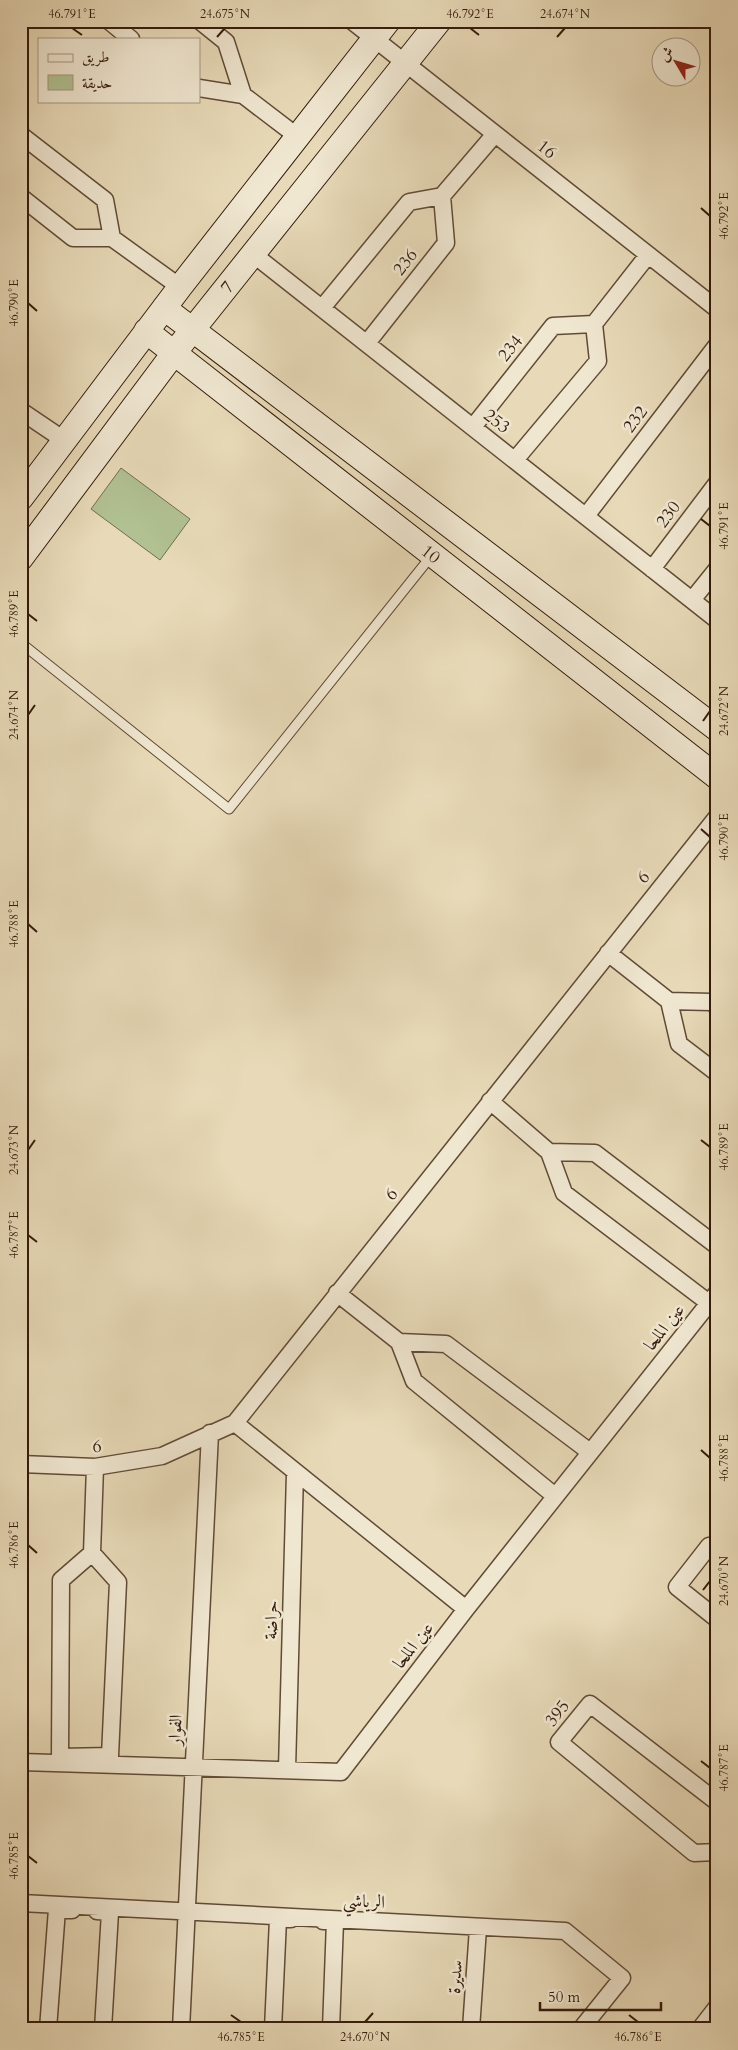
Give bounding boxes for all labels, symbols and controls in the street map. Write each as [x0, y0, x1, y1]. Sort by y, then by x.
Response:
text: 46.791°E [48, 6, 96, 22]
text: 24.675°N [200, 6, 251, 22]
text: 46.792°E [446, 6, 494, 22]
text: 24.674°N [540, 6, 591, 22]
legend [38, 38, 200, 102]
north arrow [650, 38, 700, 88]
text: ش [654, 43, 678, 66]
text: طريق [82, 47, 109, 67]
text: حديقة [82, 73, 112, 93]
street label: 16 [532, 134, 562, 165]
text: 46.792°E [716, 192, 732, 240]
street label: 236 [387, 244, 424, 281]
street label: 7 [215, 276, 240, 299]
text: 46.790°E [6, 279, 22, 327]
street label: 234 [492, 330, 529, 367]
street label: 232 [617, 401, 654, 438]
street label: 253 [478, 403, 515, 440]
street label: 230 [650, 496, 687, 533]
text: 46.791°E [716, 502, 732, 550]
street label: 10 [416, 539, 446, 570]
text: 46.789°E [6, 590, 22, 638]
text: 24.672°N [716, 685, 732, 736]
text: 24.674°N [6, 689, 22, 740]
text: 46.790°E [716, 813, 732, 861]
street label: 6 [631, 866, 656, 889]
text: 46.788°E [6, 900, 22, 948]
text: 46.789°E [716, 1123, 732, 1171]
text: 24.673°N [6, 1124, 22, 1175]
street label: 6 [379, 1183, 404, 1206]
text: 46.787°E [6, 1211, 22, 1259]
street label: عين الملحا [638, 1299, 691, 1356]
street label: 6 [91, 1434, 103, 1459]
text: 46.788°E [716, 1434, 732, 1482]
text: 46.786°E [6, 1521, 22, 1569]
text: 24.670°N [716, 1555, 732, 1606]
street label: حراضة [258, 1600, 285, 1640]
street label: عين الملحا [387, 1617, 440, 1674]
street label: 395 [539, 1695, 576, 1732]
street label: الفوار [162, 1714, 189, 1748]
text: 46.787°E [716, 1744, 732, 1792]
text: 46.785°E [6, 1832, 22, 1880]
street label: الرياشي [342, 1888, 386, 1919]
street label: سديرة [442, 1959, 469, 1995]
scale bar [540, 1980, 662, 2012]
text: 50 m [548, 1987, 580, 2007]
text: 46.785°E [217, 2029, 265, 2045]
text: 24.670°N [340, 2029, 391, 2045]
text: 46.786°E [614, 2029, 662, 2045]

